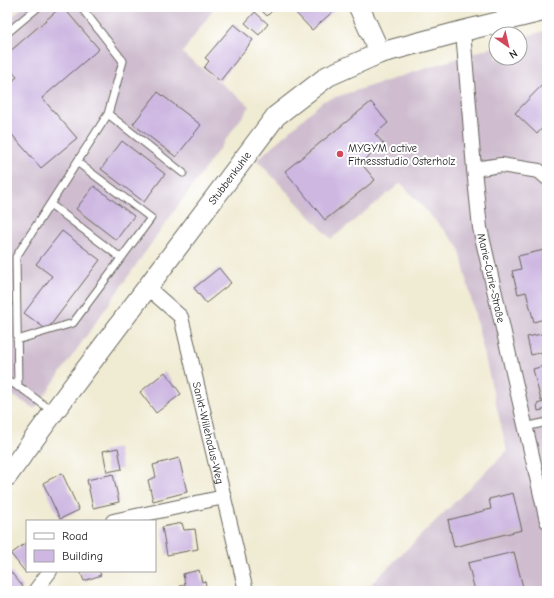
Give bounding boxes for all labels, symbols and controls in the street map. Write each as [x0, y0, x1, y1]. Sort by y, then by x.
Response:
north arrow [488, 26, 528, 66]
text: N [507, 46, 520, 61]
place label: MYGYM active Fitnessstudio Osterholz [348, 142, 455, 168]
street label: Stubbenkuhle [206, 149, 254, 207]
marker: MYGYM active Fitnessstudio Osterholz [335, 149, 345, 159]
street label: Marie-Curie-Straße [474, 232, 508, 325]
street label: Sankt-Willehadus-Weg [190, 381, 226, 485]
legend [26, 520, 156, 572]
text: Road [62, 529, 88, 543]
text: Building [62, 549, 103, 563]

